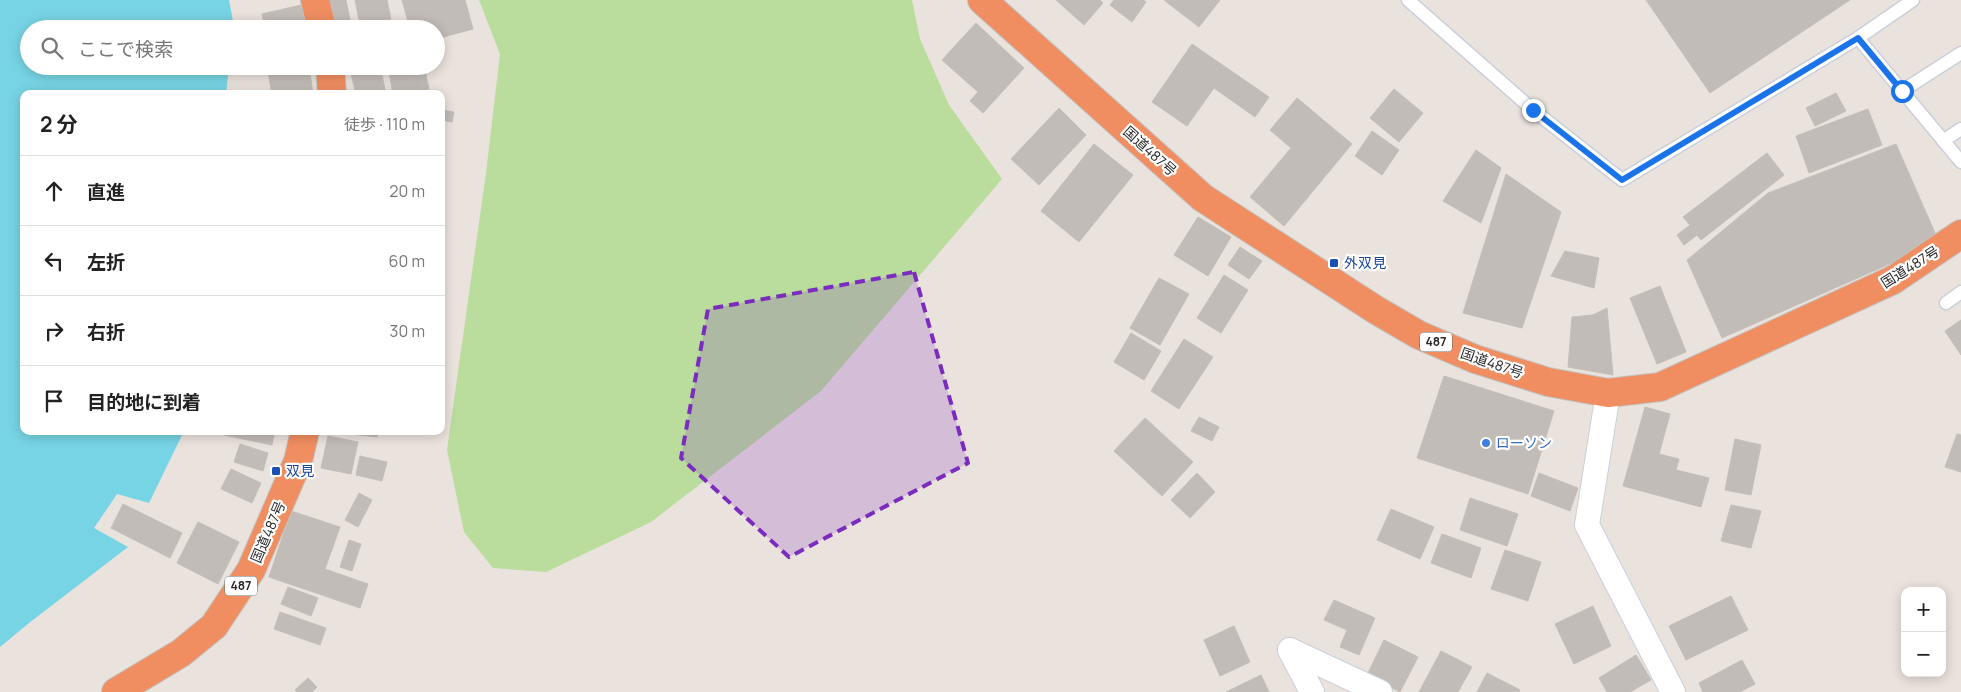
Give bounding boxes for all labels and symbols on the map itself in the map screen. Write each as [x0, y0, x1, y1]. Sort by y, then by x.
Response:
route start [1891, 80, 1914, 103]
route end [1522, 99, 1545, 122]
street label: 国道487号 [1120, 122, 1181, 180]
street label: 国道487号 [1877, 241, 1943, 292]
place label: 外双見 [1344, 253, 1386, 272]
marker: 外双見 [1328, 257, 1340, 269]
road number: 487 [1420, 332, 1452, 352]
street label: 国道487号 [1458, 343, 1526, 382]
place label: ローソン [1496, 433, 1552, 452]
marker: ローソン [1480, 437, 1492, 449]
place label: 双見 [286, 461, 314, 480]
marker: 双見 [270, 465, 282, 477]
street label: 国道487号 [246, 498, 289, 566]
road number: 487 [225, 576, 257, 596]

